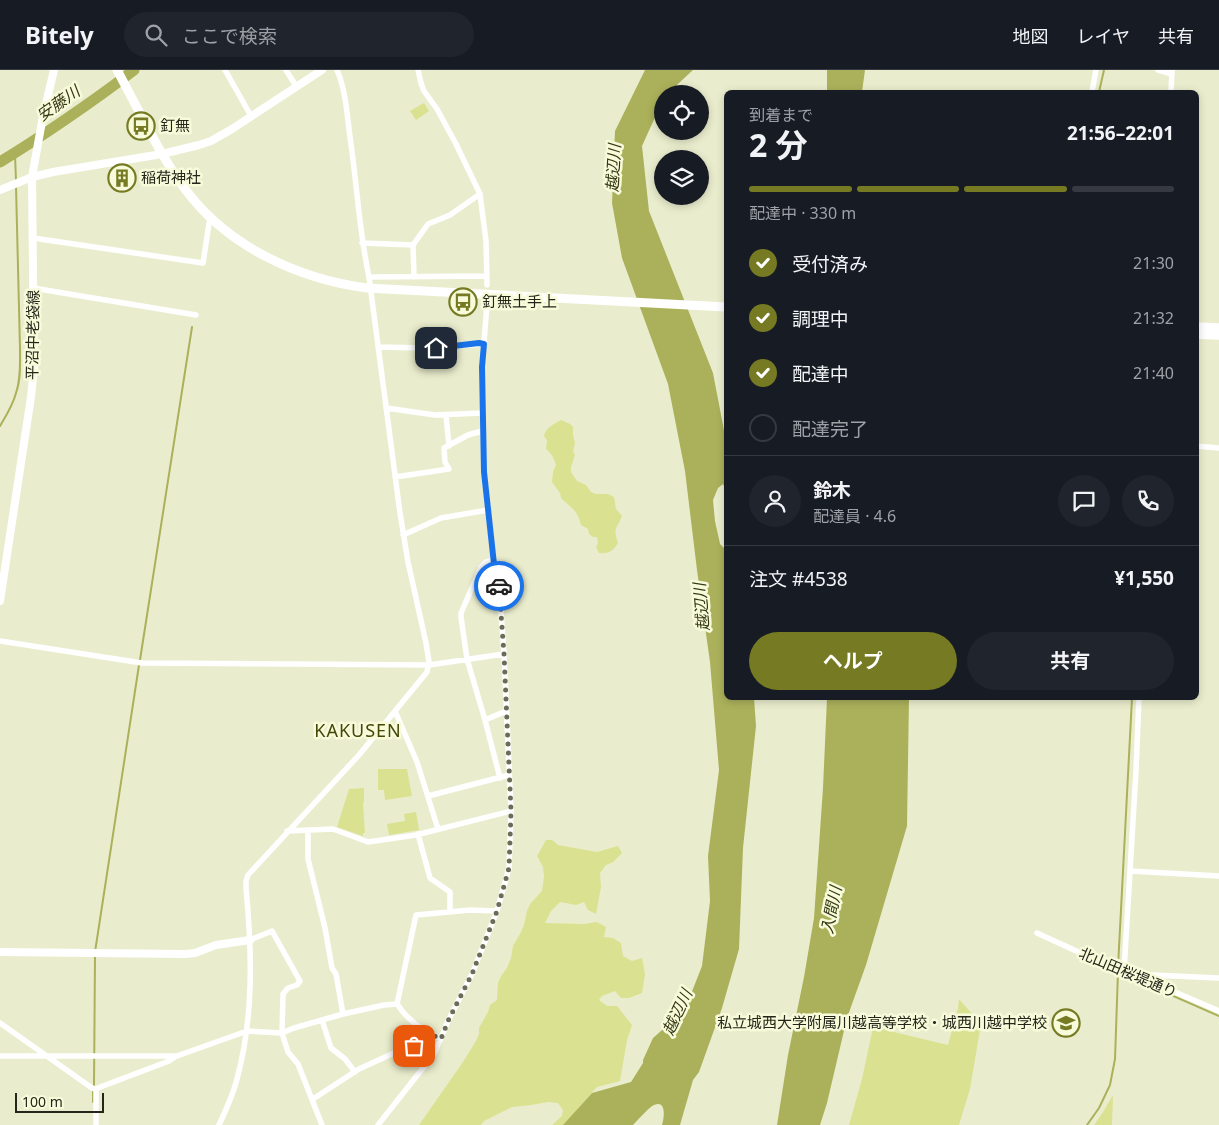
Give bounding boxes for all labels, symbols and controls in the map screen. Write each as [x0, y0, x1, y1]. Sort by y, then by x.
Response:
search box [124, 12, 474, 57]
text: Bitely [25, 18, 94, 51]
icon: search [142, 21, 170, 49]
text: ここで検索 [182, 23, 277, 49]
text: 地図 [1013, 24, 1049, 48]
text: レイヤ [1077, 24, 1130, 48]
text: 共有 [1158, 24, 1194, 48]
water label: 安藤川 [32, 79, 86, 126]
map controls [654, 85, 709, 205]
button: locate [654, 85, 709, 140]
text: 到着まで [749, 104, 813, 126]
bus stop icon: 釘無 [126, 111, 156, 141]
place label: 釘無 [160, 115, 190, 135]
text: 21:56–22:01 [1067, 120, 1174, 146]
text: 2 分 [749, 123, 808, 166]
water label: 越辺川 [601, 141, 625, 193]
button: layers [654, 150, 709, 205]
building icon: 稲荷神社 [107, 163, 137, 193]
place label: 稲荷神社 [141, 167, 201, 187]
text: 配達中 · 330 m [749, 202, 856, 224]
icon: check [749, 249, 777, 277]
text: 受付済み [792, 251, 868, 277]
text: 21:30 [1133, 252, 1174, 274]
bus stop icon: 釘無土手上 [448, 287, 478, 317]
street label: 平沼中老袋線 [21, 290, 43, 380]
place label: 釘無土手上 [482, 291, 557, 311]
icon: check [749, 304, 777, 332]
text: 調理中 [792, 306, 849, 332]
text: 21:32 [1133, 307, 1174, 329]
pin [415, 327, 457, 369]
icon: home [422, 334, 450, 362]
icon: check [749, 359, 777, 387]
text: 配達中 [792, 361, 849, 387]
text: 21:40 [1133, 362, 1174, 384]
text: 配達完了 [792, 416, 868, 442]
button: person [749, 475, 801, 527]
button: chat [1058, 475, 1110, 527]
button: phone [1122, 475, 1174, 527]
text: 鈴木 [813, 477, 851, 503]
text: 配達員 · 4.6 [813, 505, 896, 527]
courier [474, 561, 524, 611]
text: ¥1,550 [1114, 565, 1174, 591]
text: 注文 #4538 [749, 566, 848, 592]
icon: car [485, 572, 513, 600]
water label: 越辺川 [688, 580, 714, 632]
button: ヘルプ [749, 632, 957, 690]
button: 共有 [967, 632, 1174, 690]
district label: KAKUSEN [314, 718, 402, 742]
water label: 入間川 [816, 882, 847, 936]
street label: 北山田桜堤通り [1076, 942, 1181, 1002]
water label: 越辺川 [657, 984, 698, 1038]
school or university icon: 私立城西大学附属川越高等学校・城西川越中学校 [1051, 1008, 1081, 1038]
place label: 私立城西大学附属川越高等学校・城西川越中学校 [717, 1012, 1047, 1032]
pin [393, 1025, 435, 1067]
icon: bag [400, 1032, 428, 1060]
scale bar [15, 1090, 104, 1113]
text: 100 m [22, 1092, 63, 1111]

